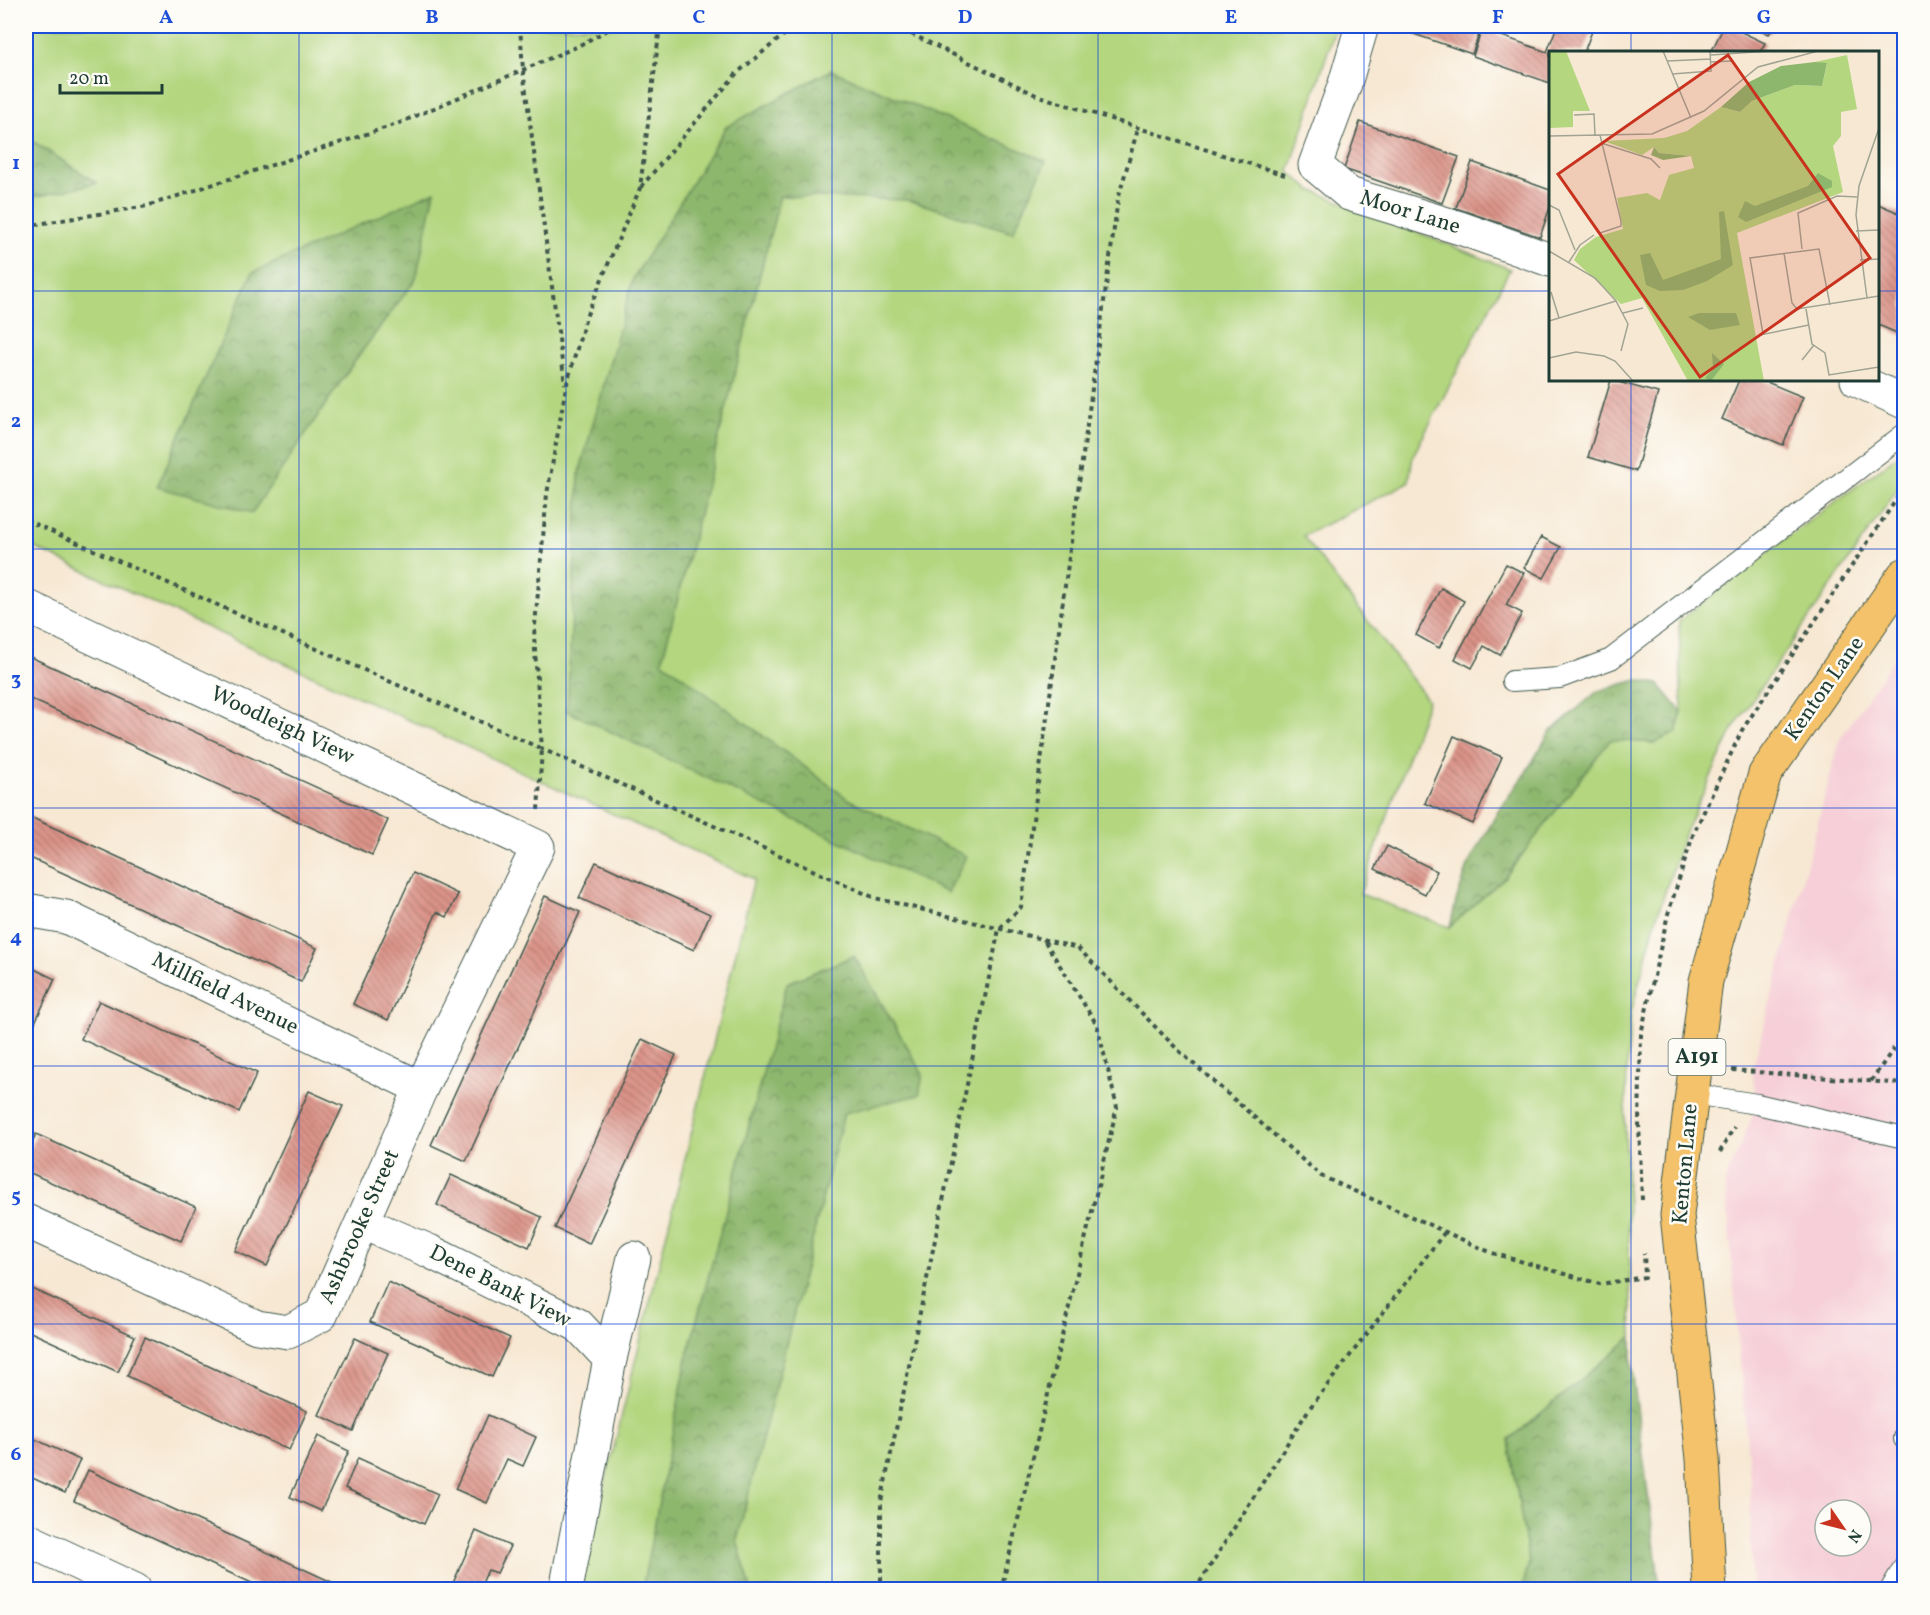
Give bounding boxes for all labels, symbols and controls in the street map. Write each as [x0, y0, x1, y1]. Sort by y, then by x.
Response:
text: A [159, 4, 173, 32]
text: B [425, 4, 439, 32]
text: C [693, 4, 706, 32]
text: D [958, 4, 972, 32]
text: E [1225, 4, 1237, 32]
text: F [1492, 4, 1504, 32]
text: G [1757, 4, 1771, 32]
inset map [1549, 51, 1879, 381]
scale bar [60, 57, 162, 95]
text: 20 m [69, 67, 109, 92]
text: 1 [12, 150, 20, 178]
street label: Moor Lane [1356, 183, 1464, 243]
text: 2 [11, 408, 21, 436]
street label: Kenton Lane [1778, 630, 1872, 748]
text: 3 [11, 666, 21, 694]
street label: Woodleigh View [205, 679, 359, 773]
text: 4 [10, 924, 22, 952]
street label: Millfield Avenue [146, 945, 304, 1043]
road number: A191 [1668, 1039, 1726, 1075]
street label: Kenton Lane [1665, 1102, 1707, 1226]
street label: Ashbrooke Street [312, 1144, 408, 1309]
text: 5 [11, 1183, 21, 1211]
street label: Dene Bank View [424, 1238, 576, 1336]
text: 6 [11, 1441, 22, 1469]
north arrow [1813, 1498, 1873, 1558]
text: N [1841, 1524, 1866, 1547]

